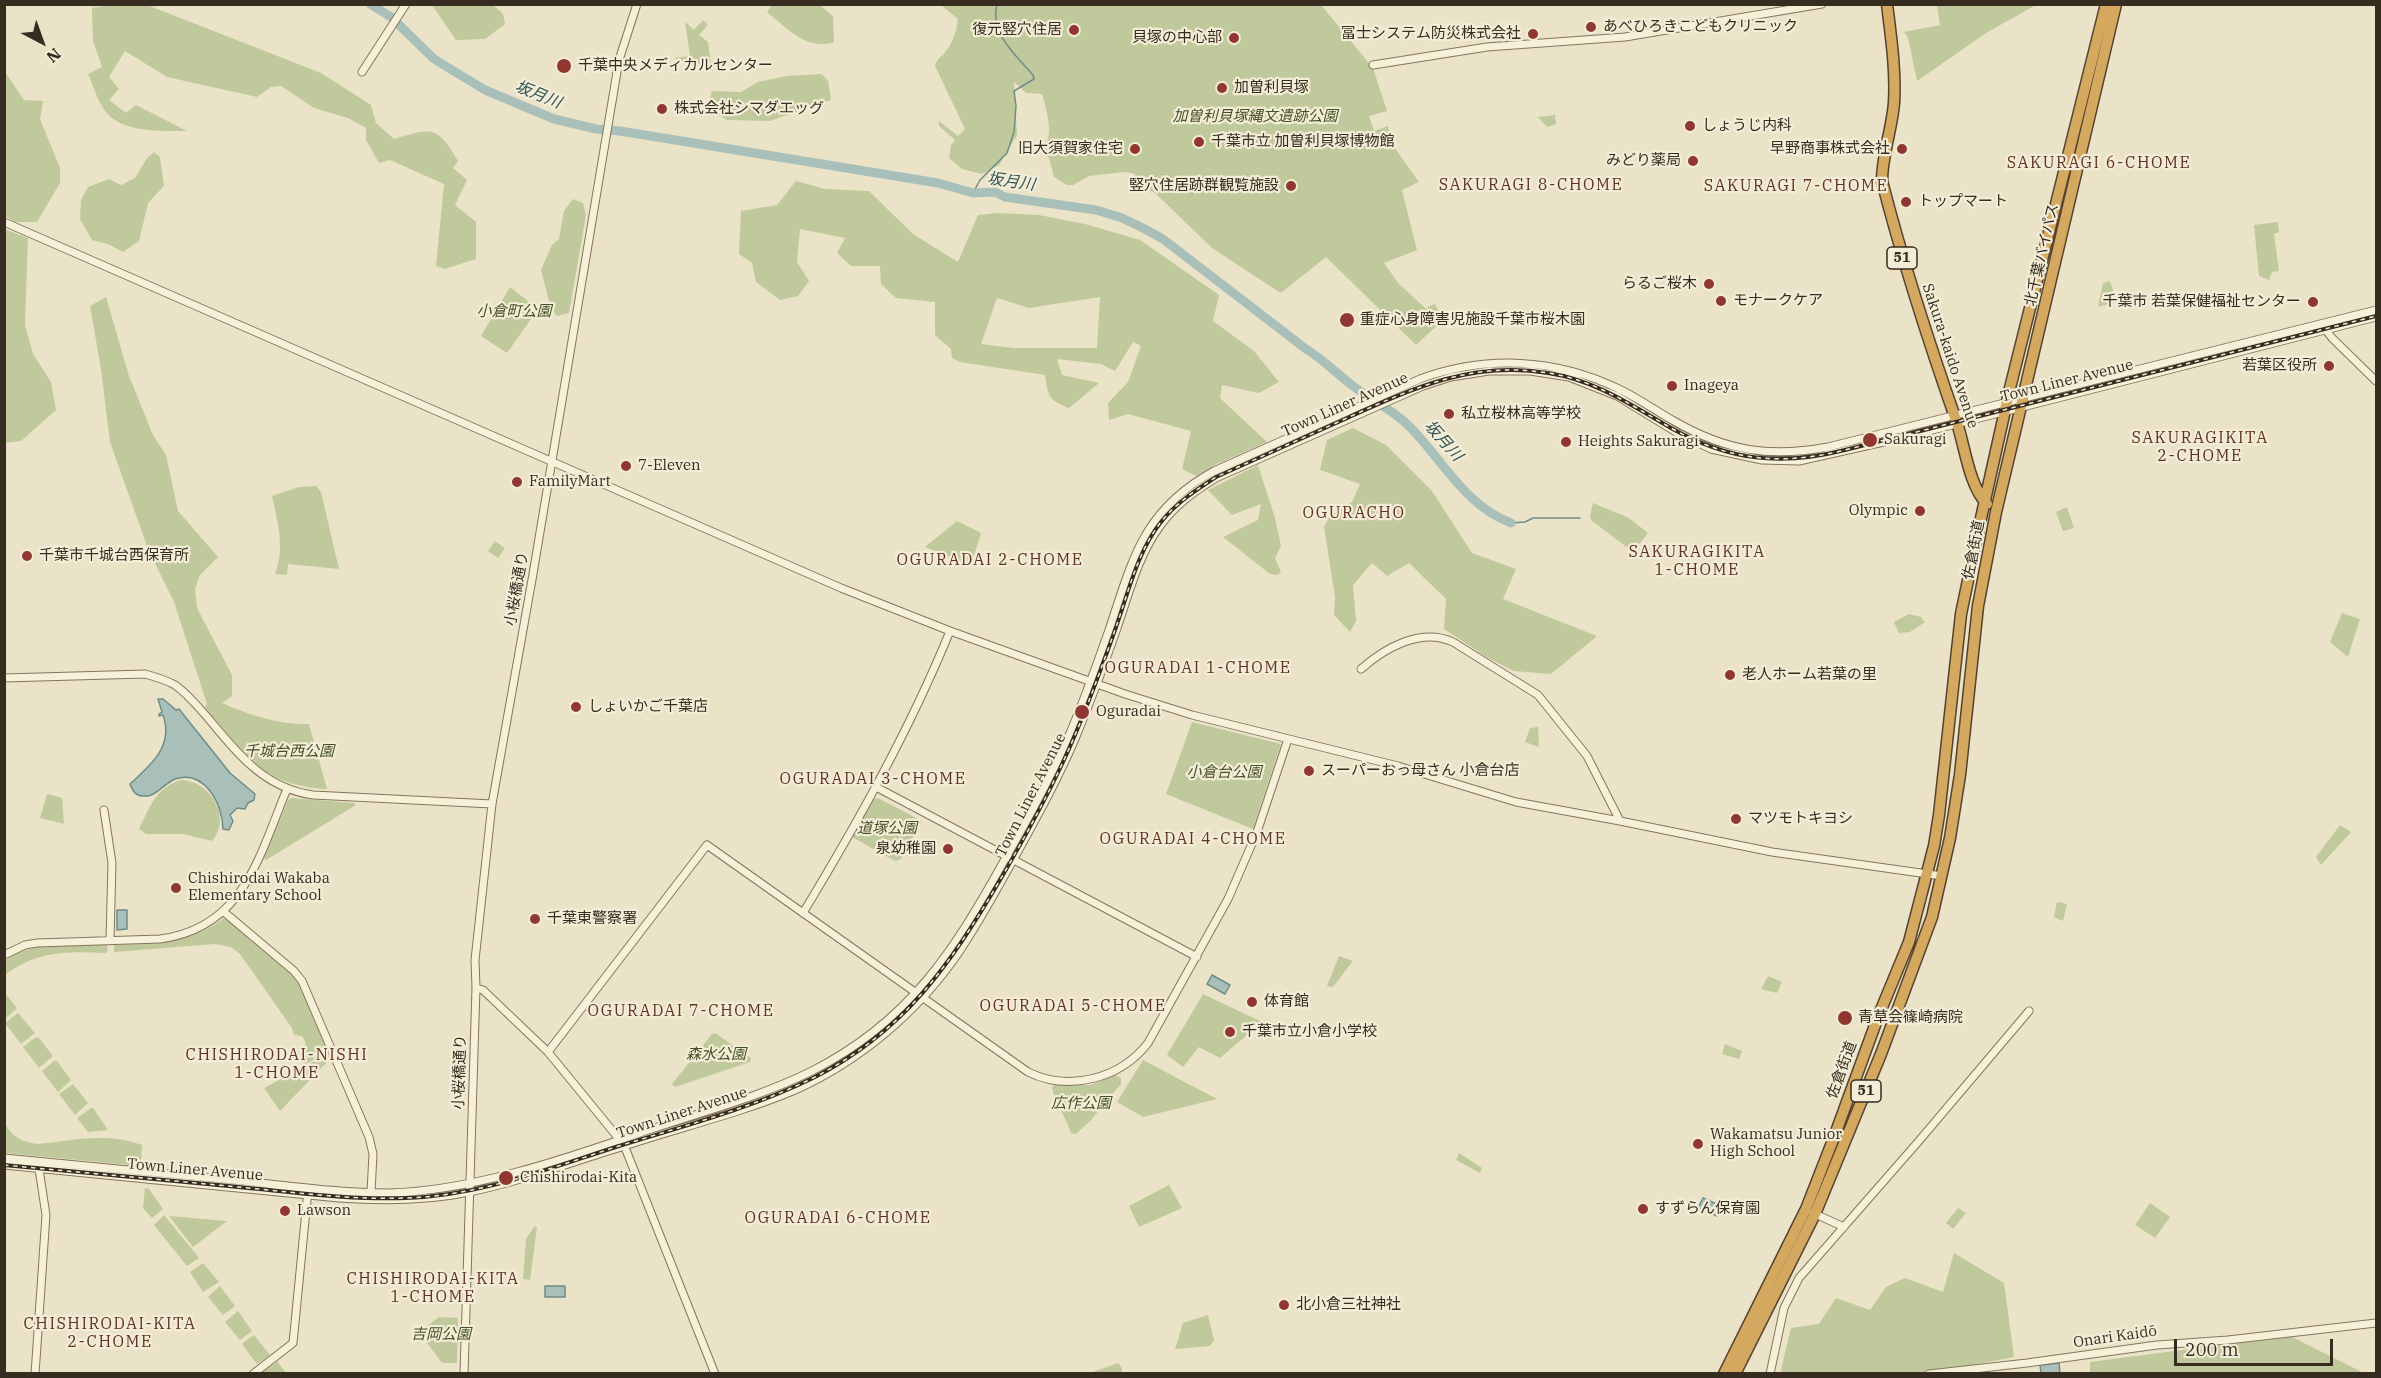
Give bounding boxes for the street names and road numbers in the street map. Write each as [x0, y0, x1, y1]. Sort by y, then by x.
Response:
street label: 北千葉バイパス [2021, 202, 2063, 308]
road number: 51 [1887, 247, 1917, 269]
street label: Sakura-kaido Avenue [1918, 281, 1982, 431]
street label: Town Liner Avenue [1999, 356, 2135, 406]
street label: Town Liner Avenue [1279, 369, 1411, 441]
street label: 佐倉街道 [1959, 519, 1989, 581]
street label: 小桜橋通り [502, 551, 532, 627]
street label: Town Liner Avenue [992, 730, 1070, 860]
street label: 小桜橋通り [450, 1034, 470, 1110]
street label: 佐倉街道 [1823, 1039, 1861, 1101]
road number: 51 [1851, 1080, 1881, 1102]
street label: Town Liner Avenue [614, 1083, 750, 1143]
street label: Town Liner Avenue [126, 1155, 264, 1185]
street label: Onari Kaidō [2072, 1322, 2158, 1352]

